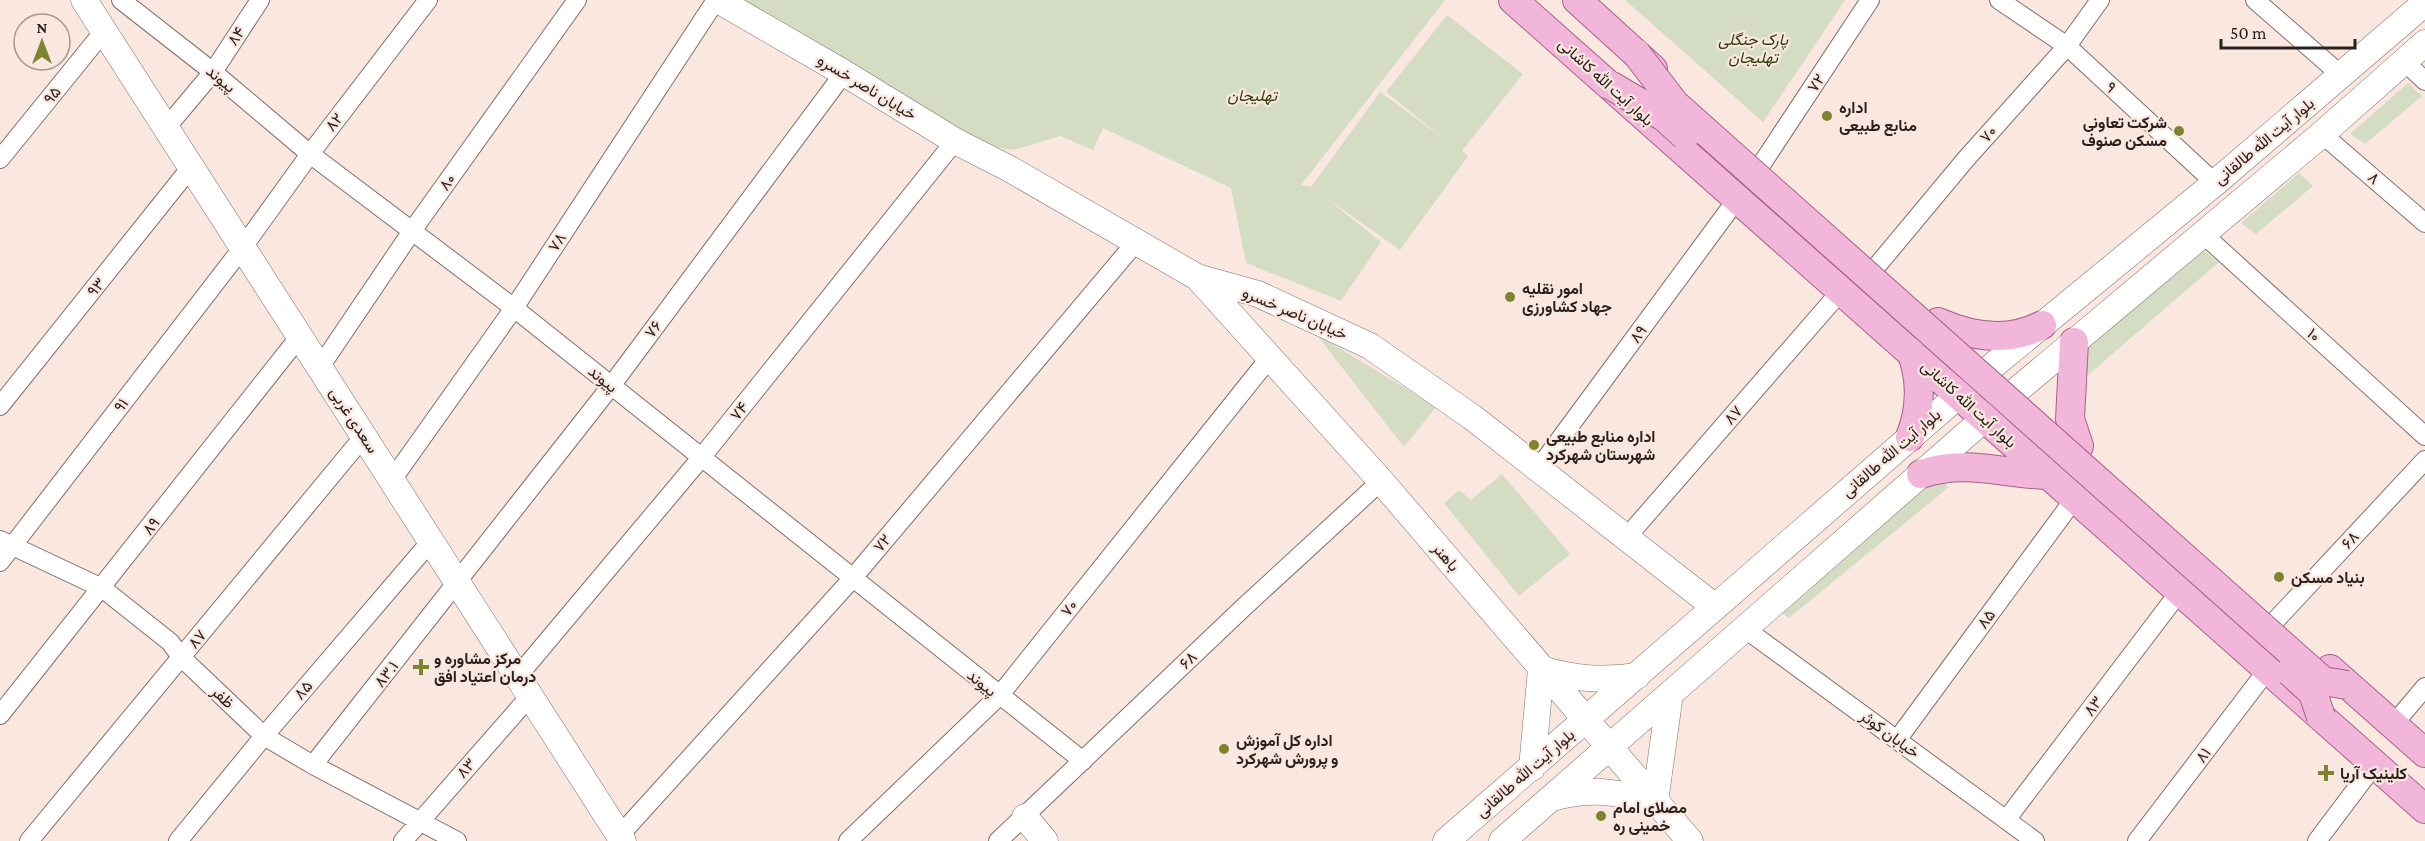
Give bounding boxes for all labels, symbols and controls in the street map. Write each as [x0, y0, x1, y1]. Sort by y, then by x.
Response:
north arrow [12, 12, 72, 72]
scale bar [2221, 12, 2354, 50]
text: N [37, 19, 48, 36]
text: 50 m [2230, 23, 2267, 43]
street label: ۸۴ [224, 24, 248, 48]
park label: پارک جنگلی تهلیجان [1718, 31, 1789, 68]
street label: بلوار آیت الله کاشانی [1554, 34, 1658, 131]
street label: خیابان ناصر خسرو [814, 51, 920, 125]
street label: پیوند [201, 62, 239, 98]
street label: ۷۲ [1804, 71, 1828, 95]
street label: ۹ [2102, 78, 2120, 96]
street label: ۹۵ [40, 83, 64, 107]
park label: تهلیجان [1227, 87, 1279, 106]
street label: بلوار آیت الله طالقانی [2210, 94, 2319, 189]
place label: اداره منابع طبیعی [1839, 99, 1917, 137]
marker: اداره منابع طبیعی [1820, 109, 1834, 123]
street label: ۸۲ [322, 110, 346, 134]
place label: شرکت تعاونی مسکن صنوف [2082, 114, 2167, 151]
street label: ۷۰ [1976, 122, 2000, 146]
marker: شرکت تعاونی مسکن صنوف [2172, 124, 2186, 138]
street label: ۸ [2365, 168, 2383, 188]
street label: ۸۰ [435, 170, 459, 194]
street label: ۷۸ [545, 229, 569, 255]
street label: ۹۳ [84, 275, 108, 299]
place label: امور نقلیه جهاد کشاورزی [1522, 280, 1612, 317]
street label: خیابان ناصر خسرو [1239, 283, 1350, 345]
marker: امور نقلیه جهاد کشاورزی [1503, 290, 1517, 304]
street label: ۷۶ [641, 317, 665, 341]
street label: ۸۹ [1626, 322, 1650, 346]
street label: ۱۰ [2304, 325, 2324, 345]
street label: بلوار آیت الله کاشانی [1917, 356, 2021, 453]
street label: پیوند [583, 362, 621, 398]
street label: سعدی غربی [325, 384, 382, 457]
street label: ۹۱ [111, 395, 131, 415]
street label: ۷۴ [727, 398, 751, 424]
street label: ۸۷ [1720, 402, 1746, 428]
street label: بلوار آیت الله طالقانی [1838, 405, 1945, 502]
place label: اداره منابع طبیعی شهرستان شهرکرد [1546, 428, 1656, 465]
marker: اداره منابع طبیعی شهرستان شهرکرد [1527, 438, 1541, 452]
street label: ۸۹ [139, 514, 163, 538]
street label: ۶۸ [2338, 528, 2362, 552]
street label: ۷۲ [870, 531, 894, 555]
street label: باهنر [1427, 539, 1463, 576]
place label: بنیاد مسکن [2291, 569, 2365, 587]
marker: بنیاد مسکن [2272, 570, 2286, 584]
street label: ۷۰ [1057, 596, 1081, 620]
street label: ۸۵ [1974, 606, 1998, 632]
street label: ۸۷ [184, 626, 210, 652]
street label: ۶۸ [1176, 648, 1200, 672]
place label: مرکز مشاوره و درمان اعتیاد افق [434, 650, 536, 687]
street label: ۸۳.۱ [371, 658, 401, 690]
marker: مرکز مشاوره و درمان اعتیاد افق [412, 658, 430, 676]
street label: پیوند [962, 666, 1000, 702]
street label: ۸۵ [290, 677, 316, 703]
street label: ظفر [206, 682, 238, 713]
street label: ۸۳ [2080, 693, 2106, 719]
street label: خیابان کوثر [1855, 706, 1923, 763]
street label: بلوار آیت الله طالقانی [1472, 725, 1579, 822]
place label: اداره کل آموزش و پرورش شهرکرد [1236, 732, 1339, 770]
marker: اداره کل آموزش و پرورش شهرکرد [1217, 742, 1231, 756]
street label: ۸۱ [2192, 744, 2214, 766]
street label: ۸۳ [453, 755, 479, 781]
marker: کلینیک آریا [2317, 764, 2335, 782]
place label: کلینیک آریا [2340, 765, 2407, 784]
place label: مصلای امام خمینی ره [1613, 799, 1687, 836]
marker: مصلای امام خمینی ره [1594, 809, 1608, 823]

